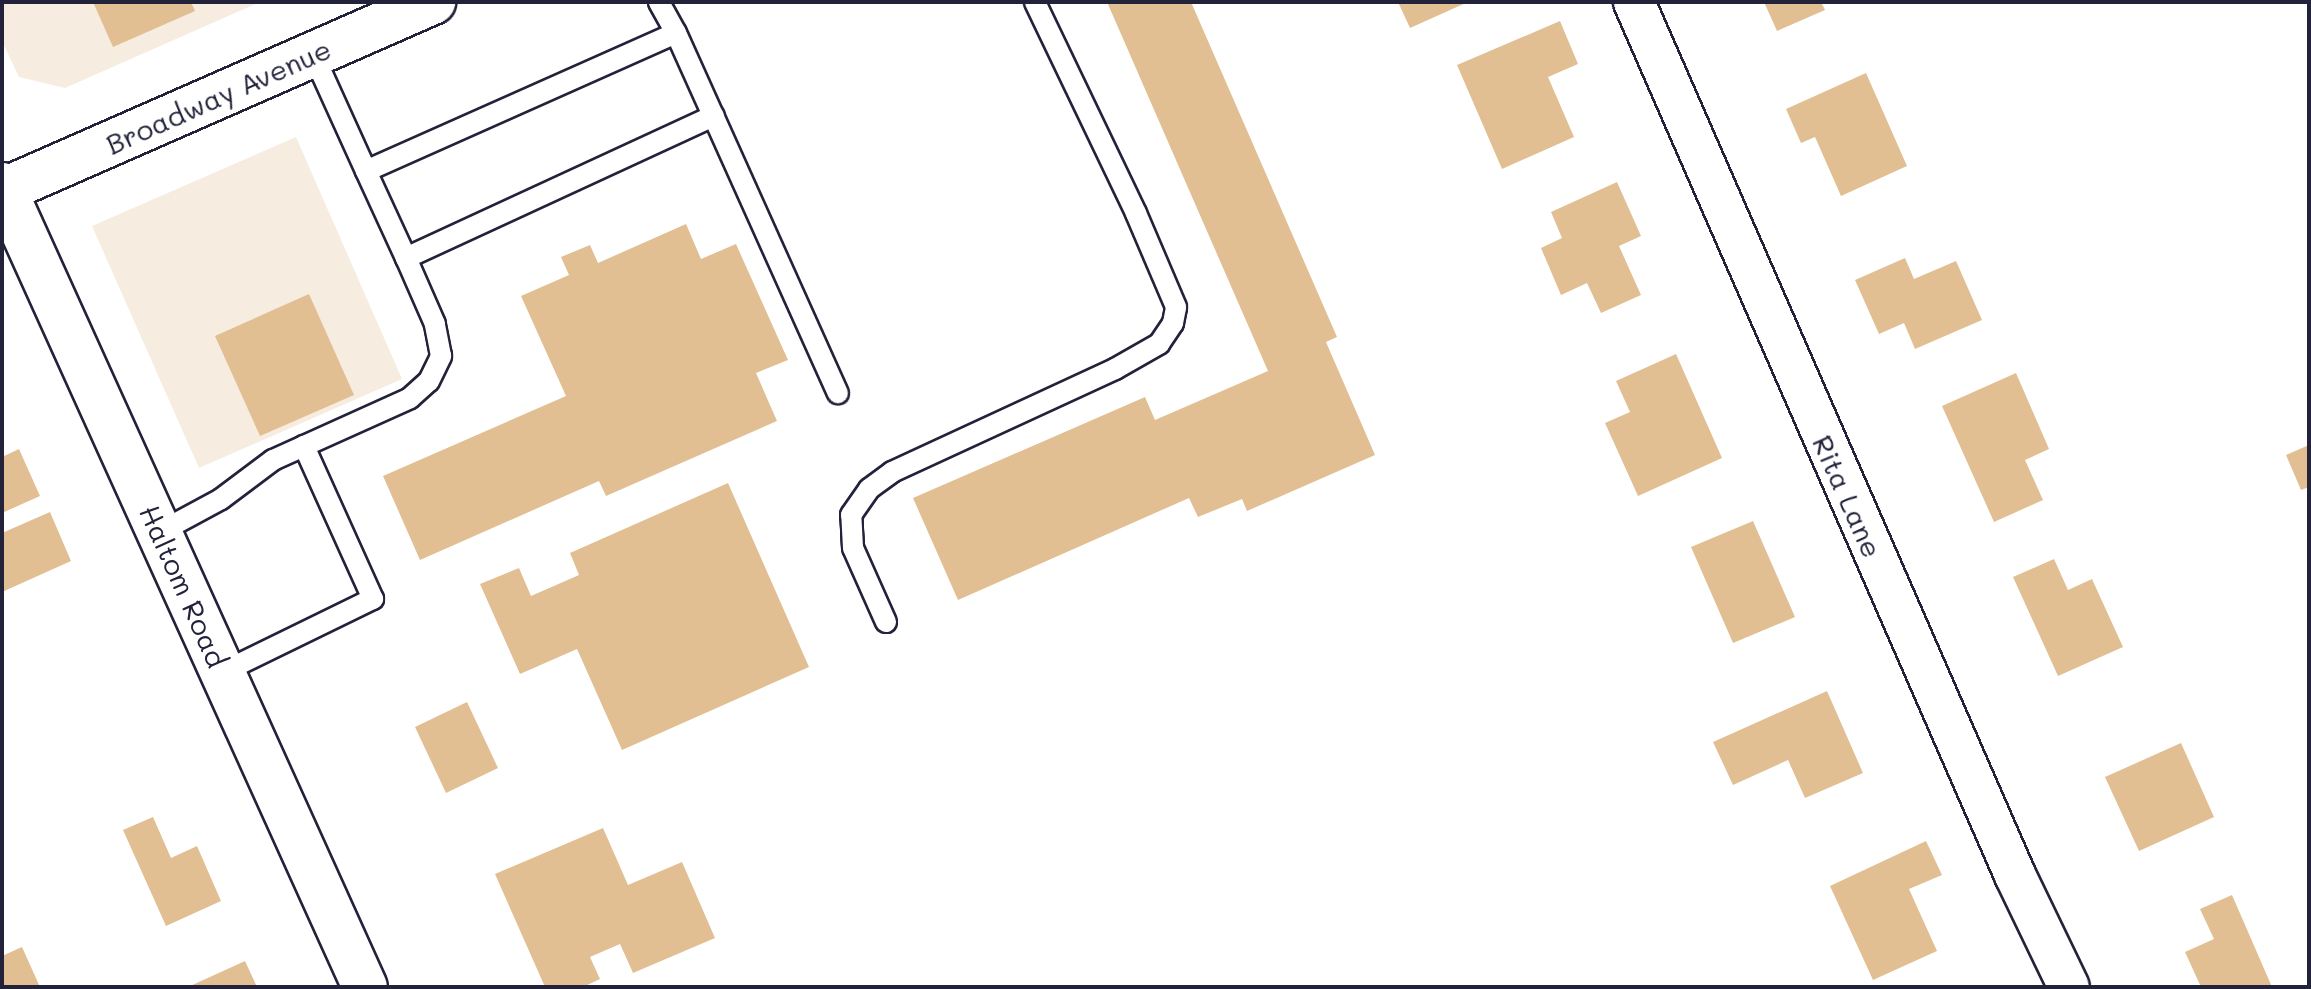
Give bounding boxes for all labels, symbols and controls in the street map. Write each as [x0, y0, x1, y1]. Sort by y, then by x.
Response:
street label: Broadway Avenue [100, 31, 336, 161]
street label: Rita Lane [1806, 430, 1890, 562]
street label: Haltom Road [133, 500, 235, 672]

